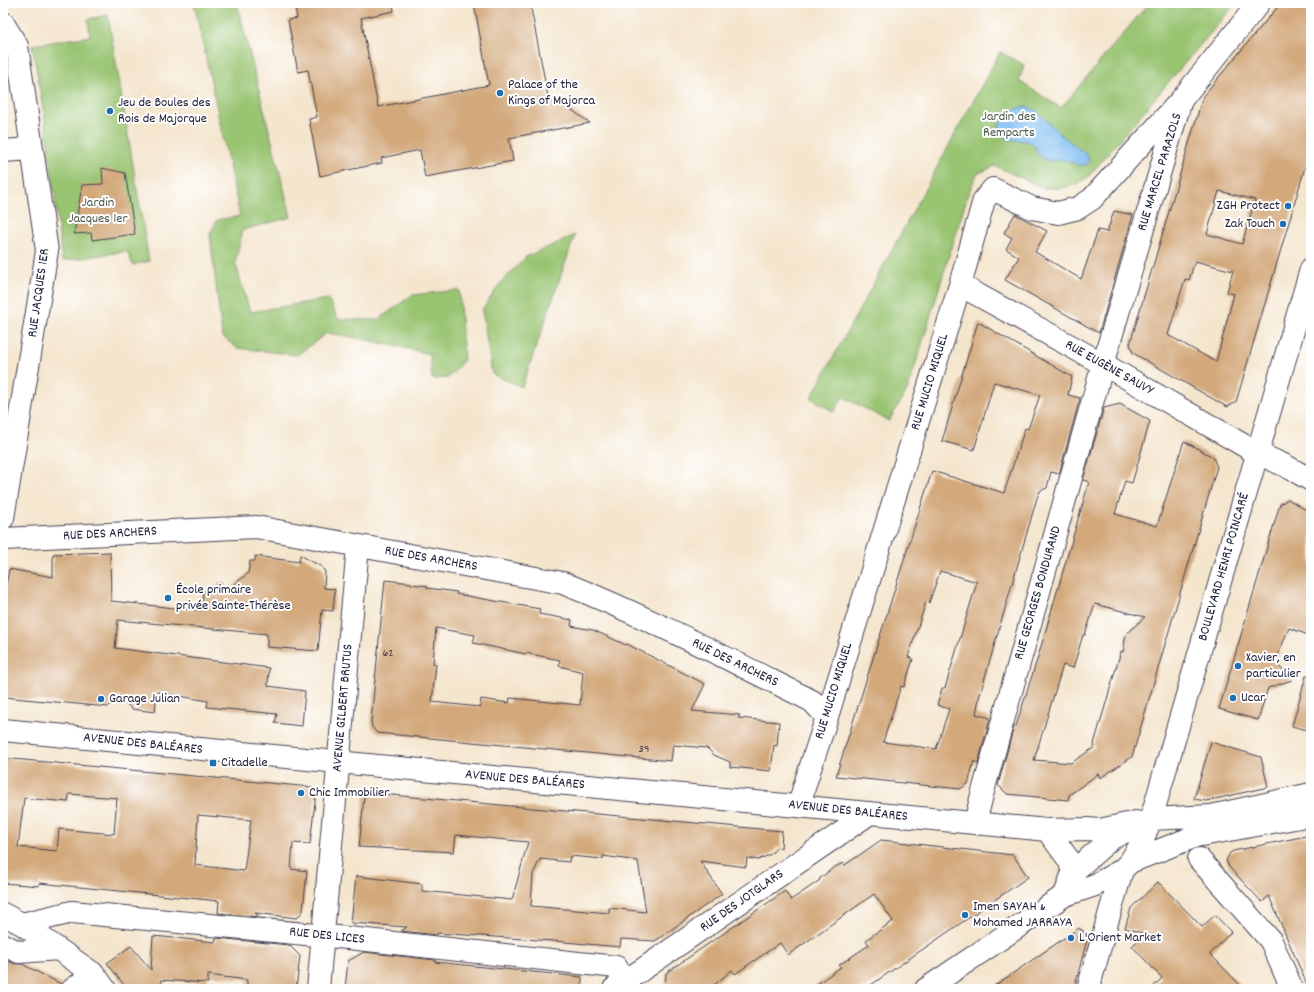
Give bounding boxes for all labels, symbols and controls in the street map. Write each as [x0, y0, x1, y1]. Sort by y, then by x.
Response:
place label: Palace of the Kings of Majorca [508, 75, 596, 111]
marker: Palace of the Kings of Majorca [495, 88, 505, 98]
place label: Jeu de Boules des Rois de Majorque [118, 93, 211, 129]
marker: Jeu de Boules des Rois de Majorque [105, 106, 115, 116]
park label: Jardin des Remparts [982, 107, 1036, 143]
street label: RUE MARCEL PARAZOLS [1133, 110, 1187, 234]
park label: Jardin Jacques 1er [68, 193, 128, 229]
place label: ZGH Protect [1216, 196, 1280, 216]
marker: ZGH Protect [1283, 201, 1293, 211]
place label: Zak Touch [1225, 214, 1275, 234]
marker: Zak Touch [1278, 219, 1288, 229]
street label: RUE JACQUES 1ER [23, 247, 55, 339]
street label: RUE MUCIO MIQUEL [906, 331, 954, 433]
street label: RUE EUGÈNE SAUVY [1061, 335, 1158, 401]
street label: BOULEVARD HENRI POINCARÉ [1193, 490, 1255, 643]
street label: RUE DES ARCHERS [63, 522, 157, 546]
street label: RUE GEORGES BONDURAND [1009, 524, 1067, 662]
street label: RUE DES ARCHERS [383, 541, 479, 577]
place label: École primaire privée Sainte-Thérèse [176, 580, 291, 616]
marker: École primaire privée Sainte-Thérèse [163, 593, 173, 603]
street label: RUE DES ARCHERS [688, 633, 782, 693]
street label: RUE MUCIO MIQUEL [810, 640, 858, 742]
street label: AVENUE GILBERT BRUTUS [327, 643, 359, 773]
house number: 62 [382, 645, 394, 662]
place label: Xavier, en particulier [1246, 648, 1302, 684]
marker: Xavier, en particulier [1233, 661, 1243, 671]
place label: Ucar [1241, 688, 1266, 708]
place label: Garage Julian [109, 689, 180, 709]
marker: Ucar [1228, 693, 1238, 703]
marker: Garage Julian [96, 694, 106, 704]
street label: AVENUE DES BALÉARES [82, 728, 204, 760]
house number: 39 [639, 741, 649, 758]
place label: Citadelle [221, 753, 268, 773]
marker: Citadelle [208, 758, 218, 768]
street label: AVENUE DES BALÉARES [464, 765, 586, 795]
place label: Chic Immobilier [309, 783, 390, 803]
marker: Chic Immobilier [296, 788, 306, 798]
street label: AVENUE DES BALÉARES [787, 795, 909, 827]
street label: RUE DES JOTGLARS [696, 865, 788, 937]
place label: Imen SAYAH & Mohamed JARRAYA [973, 897, 1073, 933]
marker: Imen SAYAH & Mohamed JARRAYA [960, 910, 970, 920]
street label: RUE DES LICES [288, 922, 366, 950]
place label: L'Orient Market [1079, 928, 1161, 948]
marker: L'Orient Market [1066, 933, 1076, 943]

